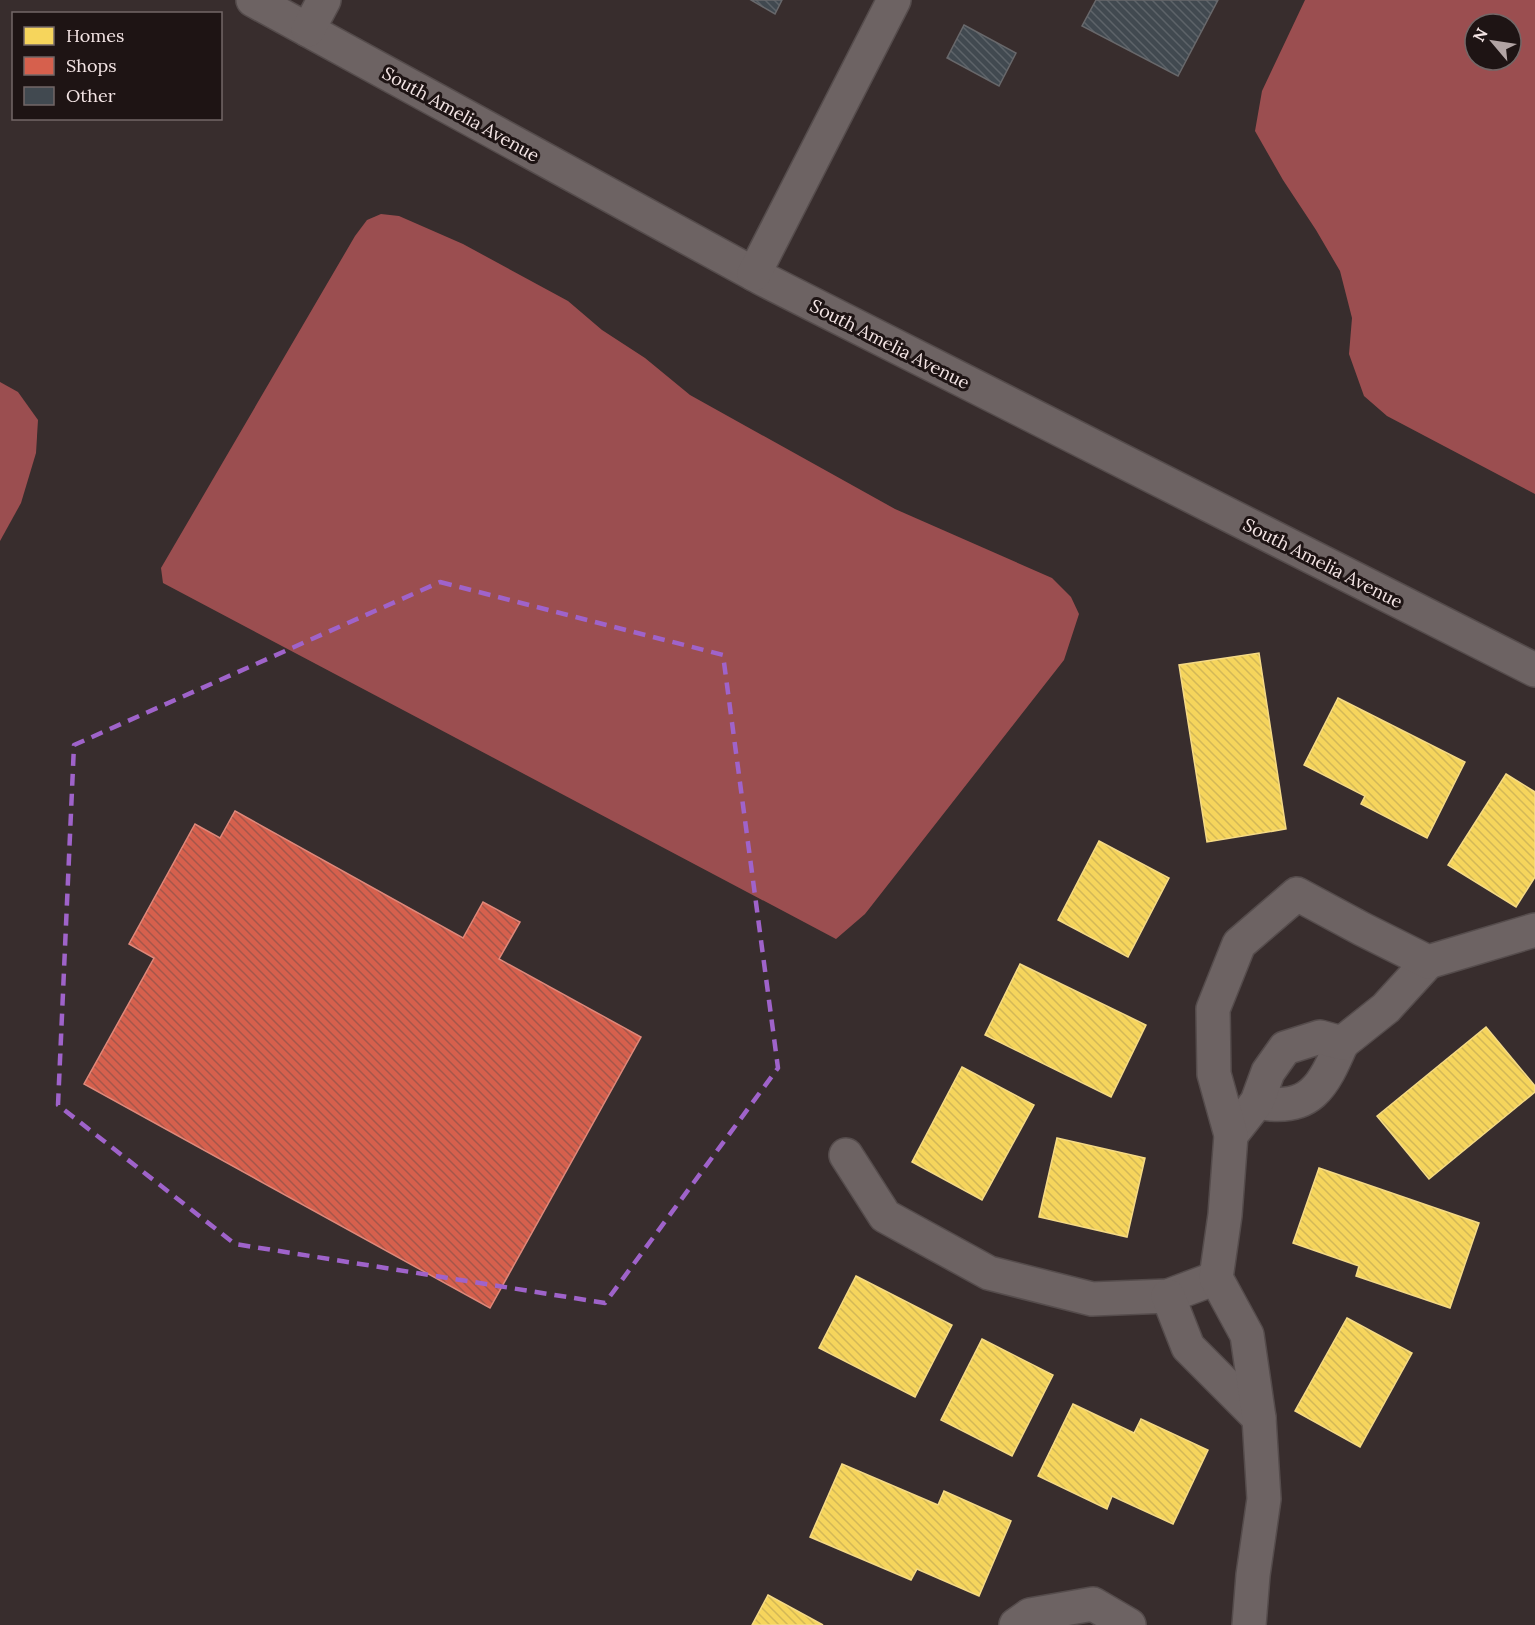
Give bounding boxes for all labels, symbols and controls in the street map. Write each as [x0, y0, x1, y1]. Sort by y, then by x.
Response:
legend [12, 12, 222, 120]
north arrow [1463, 12, 1523, 72]
text: Homes [66, 24, 124, 47]
text: N [1468, 24, 1492, 45]
text: Shops [66, 54, 117, 77]
street label: South Amelia Avenue [378, 61, 544, 167]
text: Other [66, 84, 116, 107]
street label: South Amelia Avenue [806, 294, 974, 394]
street label: South Amelia Avenue [1239, 513, 1407, 613]

